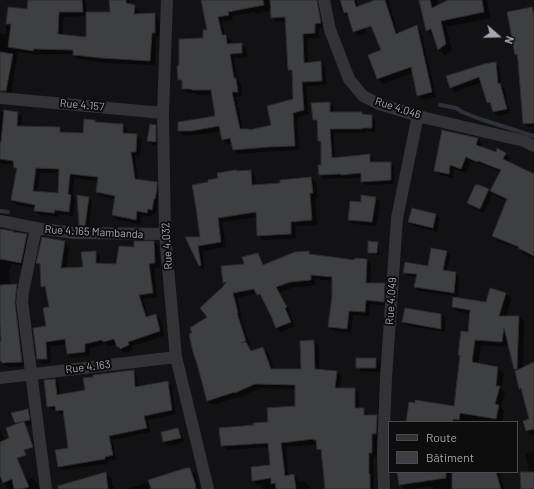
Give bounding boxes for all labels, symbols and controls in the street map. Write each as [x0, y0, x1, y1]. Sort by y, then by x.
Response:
north arrow [478, 16, 518, 56]
text: N [502, 35, 517, 46]
street label: Rue 4.046 [373, 94, 423, 122]
street label: Rue 4.157 [59, 96, 105, 114]
street label: Rue 4.032 [159, 222, 175, 270]
street label: Rue 4.165 Mambanda [44, 223, 144, 241]
street label: Rue 4.049 [383, 277, 399, 325]
street label: Rue 4.163 [65, 358, 111, 376]
legend [388, 421, 518, 473]
text: Route [426, 430, 457, 444]
text: Bâtiment [426, 450, 474, 464]

